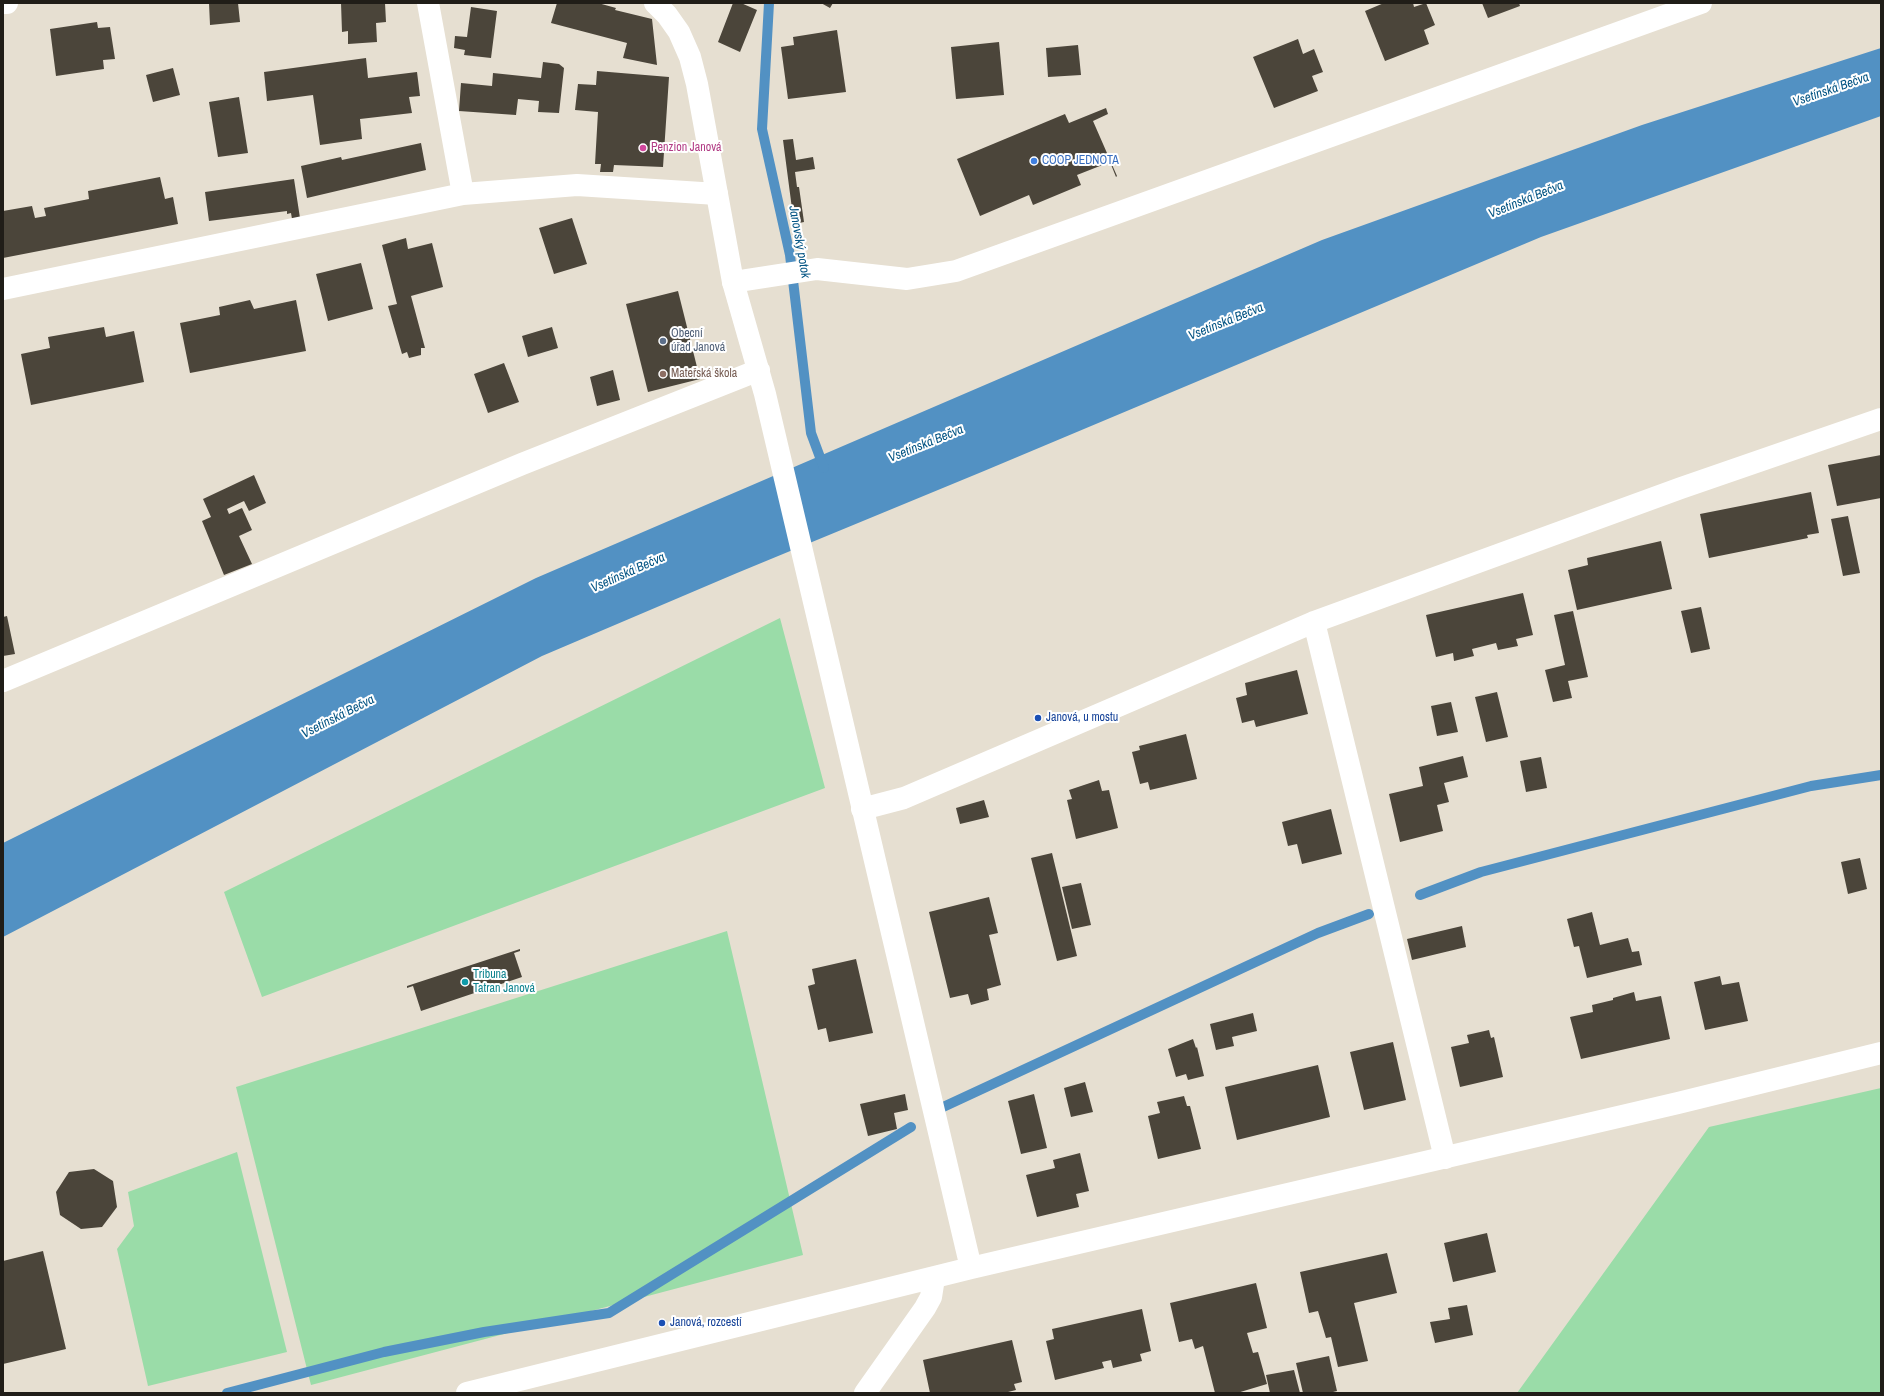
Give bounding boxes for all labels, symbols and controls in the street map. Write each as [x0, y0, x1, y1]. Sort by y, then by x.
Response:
water label: Vsetínská Bečva [1791, 70, 1871, 110]
place label: Penzion Janová [651, 141, 722, 155]
marker: Penzion Janová [638, 143, 648, 153]
place label: COOP JEDNOTA [1042, 154, 1119, 168]
marker: COOP JEDNOTA [1029, 156, 1039, 166]
water label: Vsetínská Bečva [1486, 178, 1566, 222]
water label: Janovský potok [785, 204, 813, 280]
water label: Vsetínská Bečva [1186, 300, 1266, 344]
place label: Obecní úřad Janová [671, 327, 725, 355]
marker: Obecní úřad Janová [658, 336, 668, 346]
place label: Mateřská škola [671, 367, 737, 381]
marker: Mateřská škola [658, 369, 668, 379]
water label: Vsetínská Bečva [886, 422, 966, 466]
water label: Vsetínská Bečva [589, 550, 667, 596]
water label: Vsetínská Bečva [299, 692, 377, 742]
place label: Janová, u mostu [1046, 711, 1118, 725]
marker: Janová, u mostu [1033, 713, 1043, 723]
place label: Tribuna Tatran Janová [473, 968, 535, 996]
marker: Tribuna Tatran Janová [460, 977, 470, 987]
place label: Janová, rozcestí [670, 1316, 742, 1330]
marker: Janová, rozcestí [657, 1318, 667, 1328]

